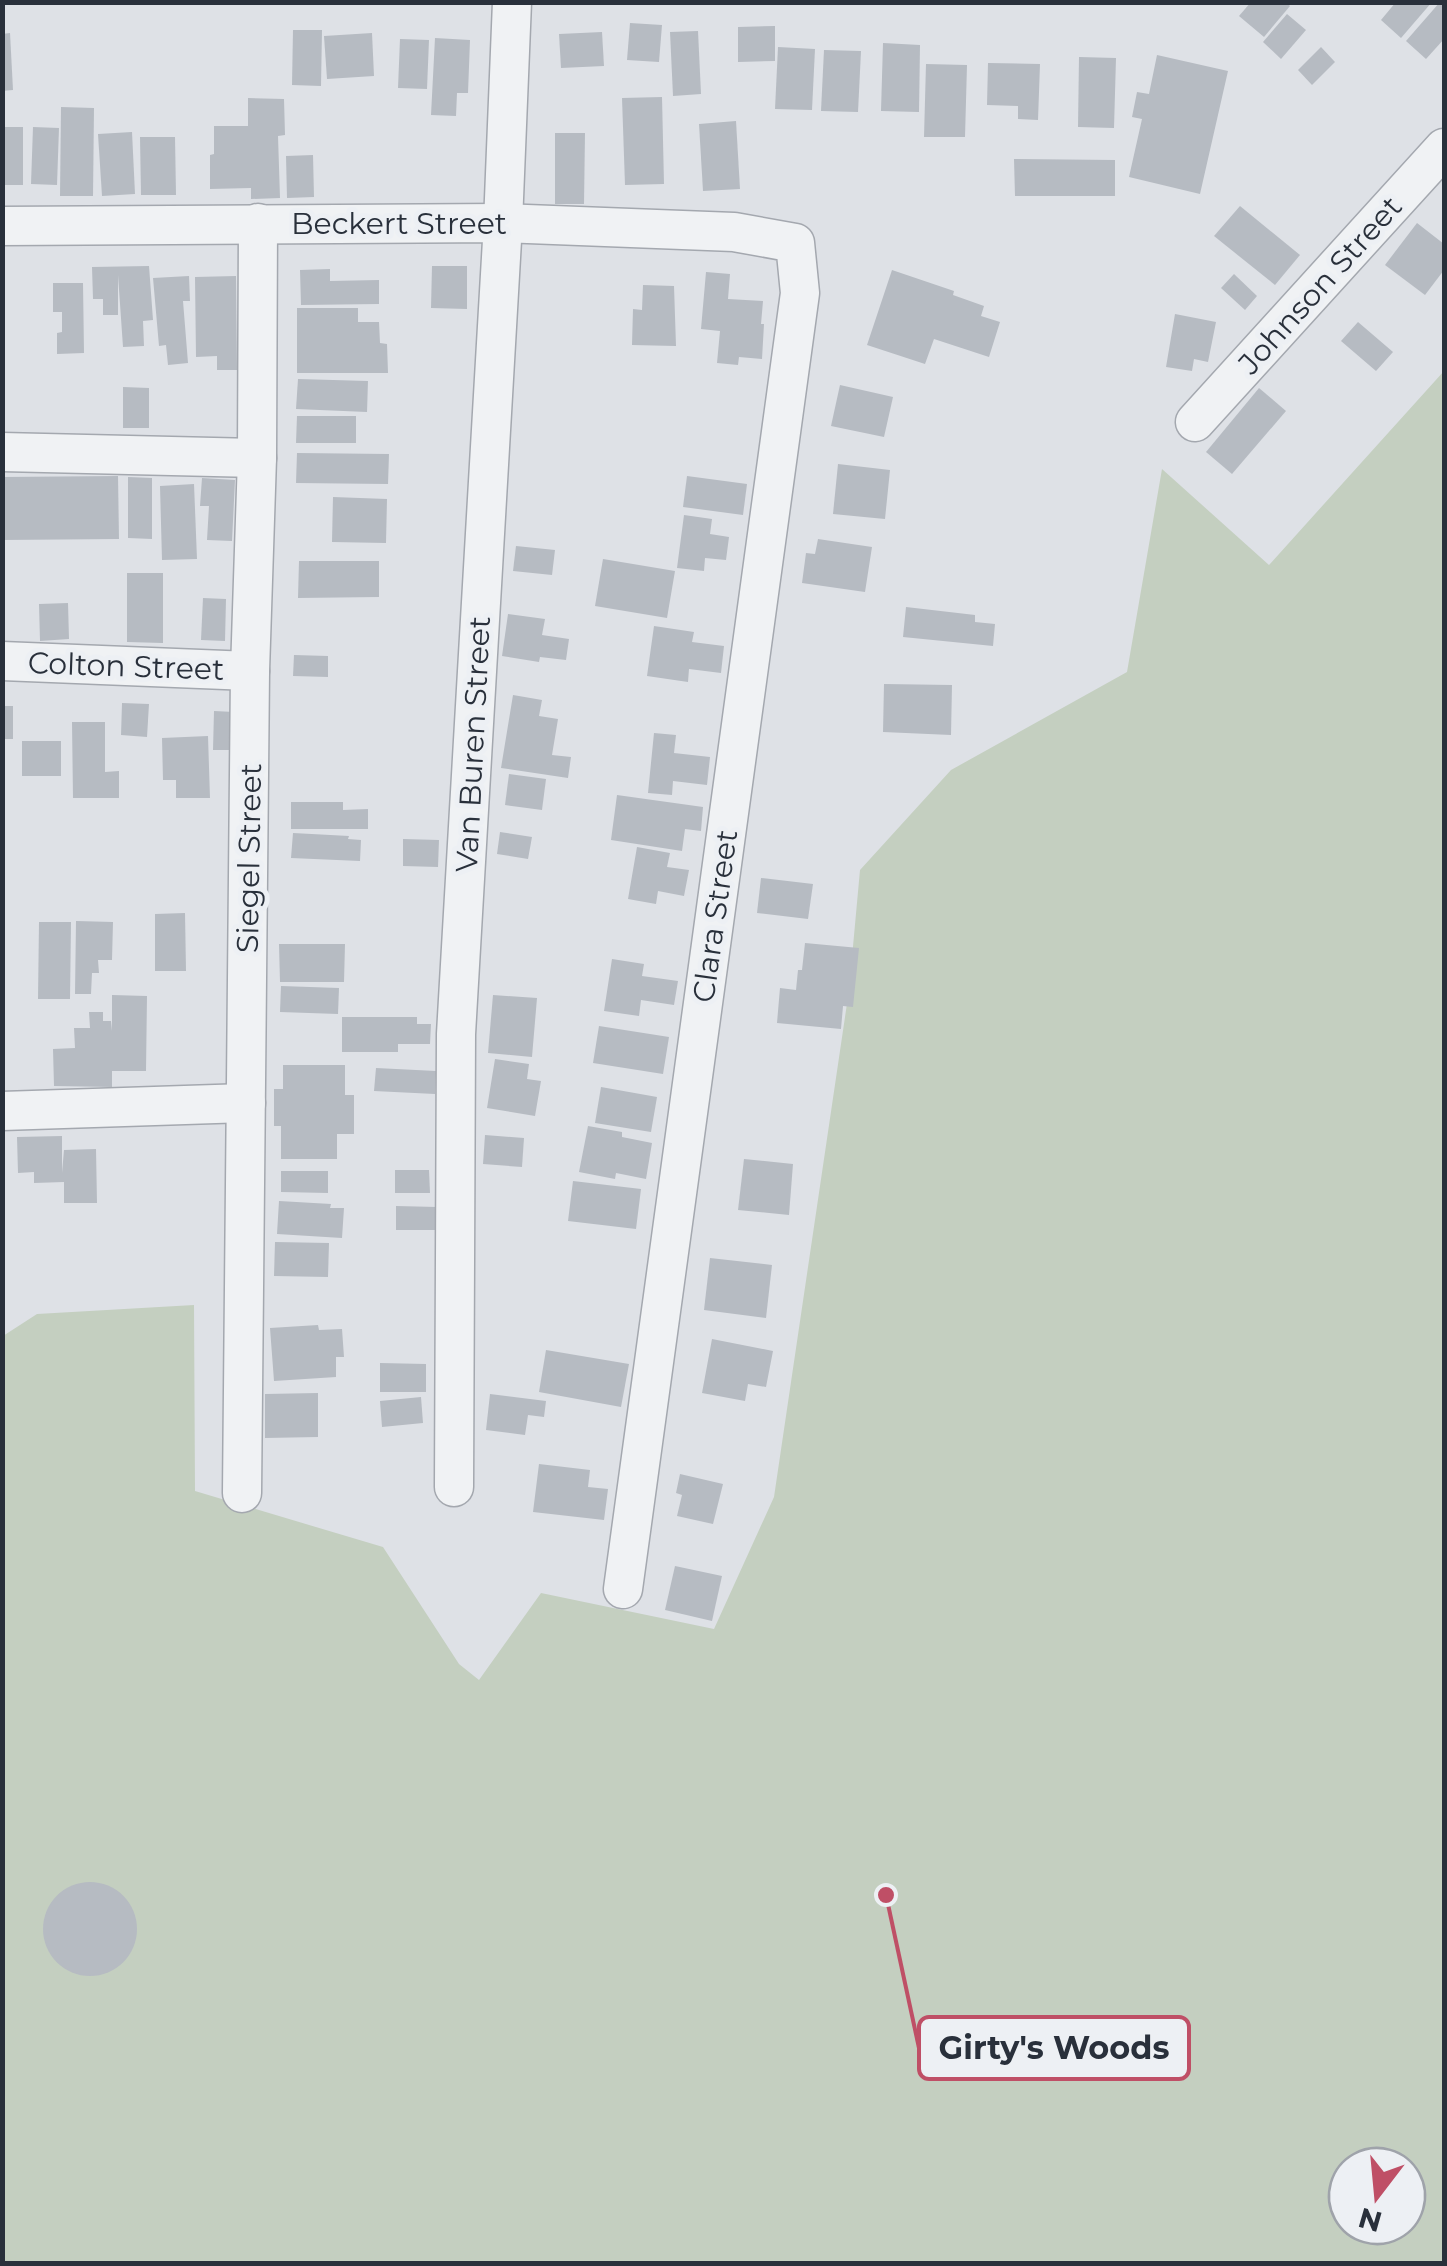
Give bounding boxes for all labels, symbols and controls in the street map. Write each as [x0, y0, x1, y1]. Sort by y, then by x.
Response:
street label: Johnson Street [1230, 188, 1410, 382]
street label: Beckert Street [291, 205, 507, 242]
street label: Van Buren Street [448, 615, 498, 873]
street label: Colton Street [27, 644, 225, 688]
street label: Siegel Street [229, 763, 269, 953]
street label: Clara Street [685, 827, 745, 1005]
callout: Girty's Woods [919, 2017, 1189, 2079]
text: Girty's Woods [939, 2028, 1169, 2067]
north arrow [1327, 2146, 1427, 2246]
text: N [1355, 2201, 1386, 2239]

